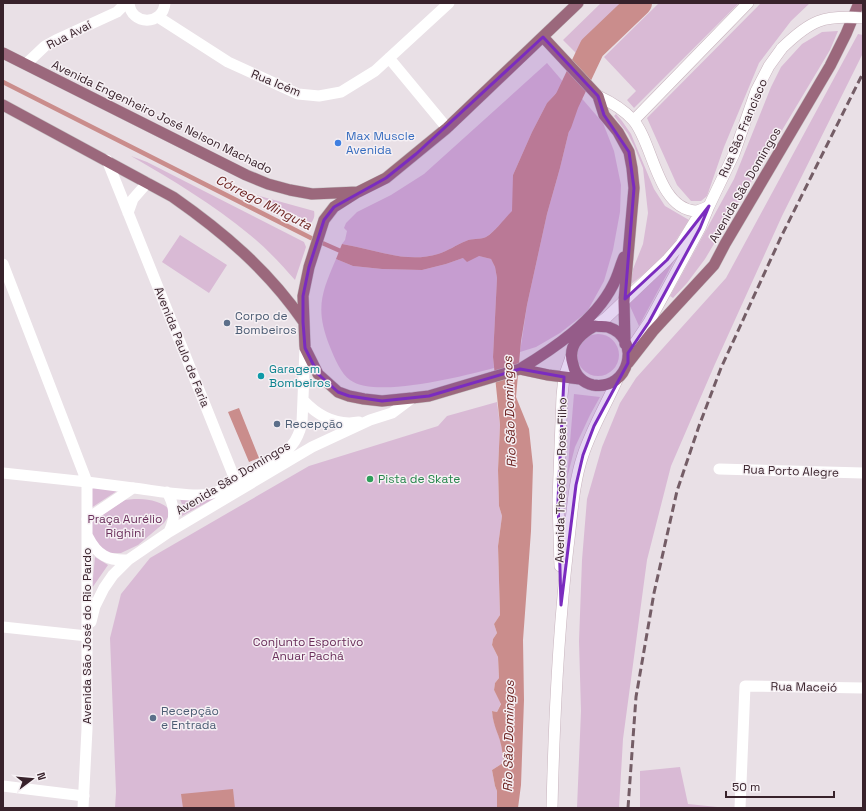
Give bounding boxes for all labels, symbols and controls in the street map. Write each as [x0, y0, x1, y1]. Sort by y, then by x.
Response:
street label: Rua Avaí [44, 17, 94, 53]
street label: Avenida Engenheiro José Nelson Machado [49, 56, 275, 178]
street label: Rua Icém [249, 66, 303, 100]
street label: Rua São Francisco [715, 76, 771, 180]
street label: Avenida São Domingos [705, 124, 785, 246]
place label: Max Muscle Avenida [346, 128, 415, 158]
marker: Max Muscle Avenida [333, 138, 343, 148]
water label: Córrego Minguta [213, 171, 315, 234]
street label: Avenida Paulo de Faria [150, 284, 214, 410]
place label: Corpo de Bombeiros [235, 308, 297, 338]
marker: Corpo de Bombeiros [222, 318, 232, 328]
water label: Rio São Domingos [499, 355, 520, 468]
place label: Garagem Bombeiros [269, 361, 331, 391]
marker: Garagem Bombeiros [256, 371, 266, 381]
street label: Avenida Theodoro Rosa Filho [552, 397, 570, 563]
place label: Recepção [285, 416, 343, 432]
marker: Recepção [272, 419, 282, 429]
street label: Avenida São Domingos [173, 437, 293, 519]
street label: Rua Porto Alegre [743, 461, 839, 481]
place label: Pista de Skate [378, 471, 460, 487]
marker: Pista de Skate [365, 474, 375, 484]
park label: Praça Aurélio Righini [88, 511, 162, 541]
street label: Avenida São José do Rio Pardo [79, 548, 95, 724]
park label: Conjunto Esportivo Anuar Pachá [253, 634, 363, 664]
street label: Rua Maceió [771, 678, 837, 696]
water label: Rio São Domingos [499, 679, 518, 792]
place label: Recepção e Entrada [161, 703, 219, 733]
marker: Recepção e Entrada [148, 713, 158, 723]
north arrow [12, 759, 52, 799]
text: N [34, 771, 49, 782]
scale bar [726, 773, 834, 799]
text: 50 m [732, 779, 760, 795]

